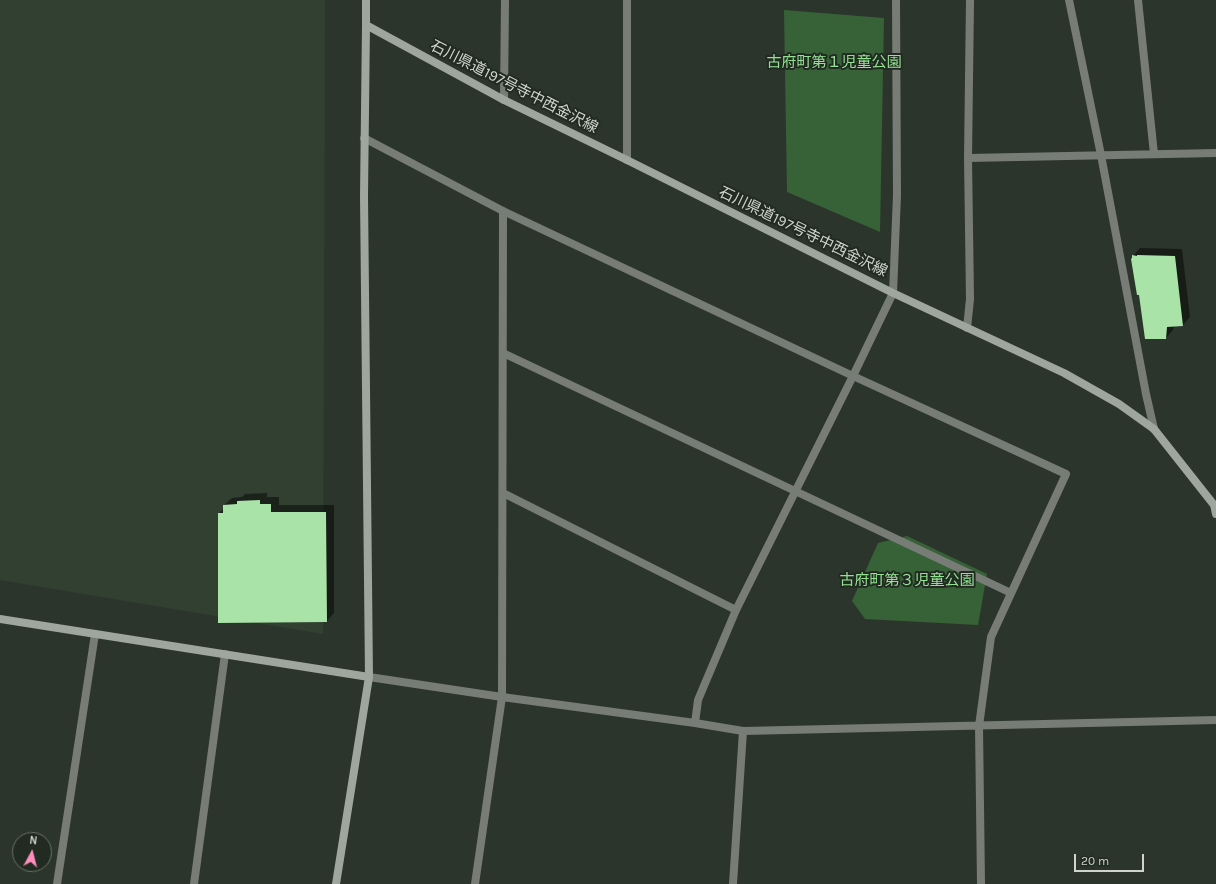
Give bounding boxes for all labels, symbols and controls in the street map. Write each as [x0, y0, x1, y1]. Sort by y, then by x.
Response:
street label: 石川県道197号寺中西金沢線 [427, 37, 601, 137]
park label: 古府町第１児童公園 [767, 54, 901, 72]
street label: 石川県道197号寺中西金沢線 [716, 183, 890, 281]
park label: 古府町第３児童公園 [840, 572, 974, 590]
north arrow [12, 832, 52, 872]
text: N [29, 834, 38, 848]
scale bar [1076, 846, 1146, 872]
text: 20 m [1081, 854, 1109, 868]

